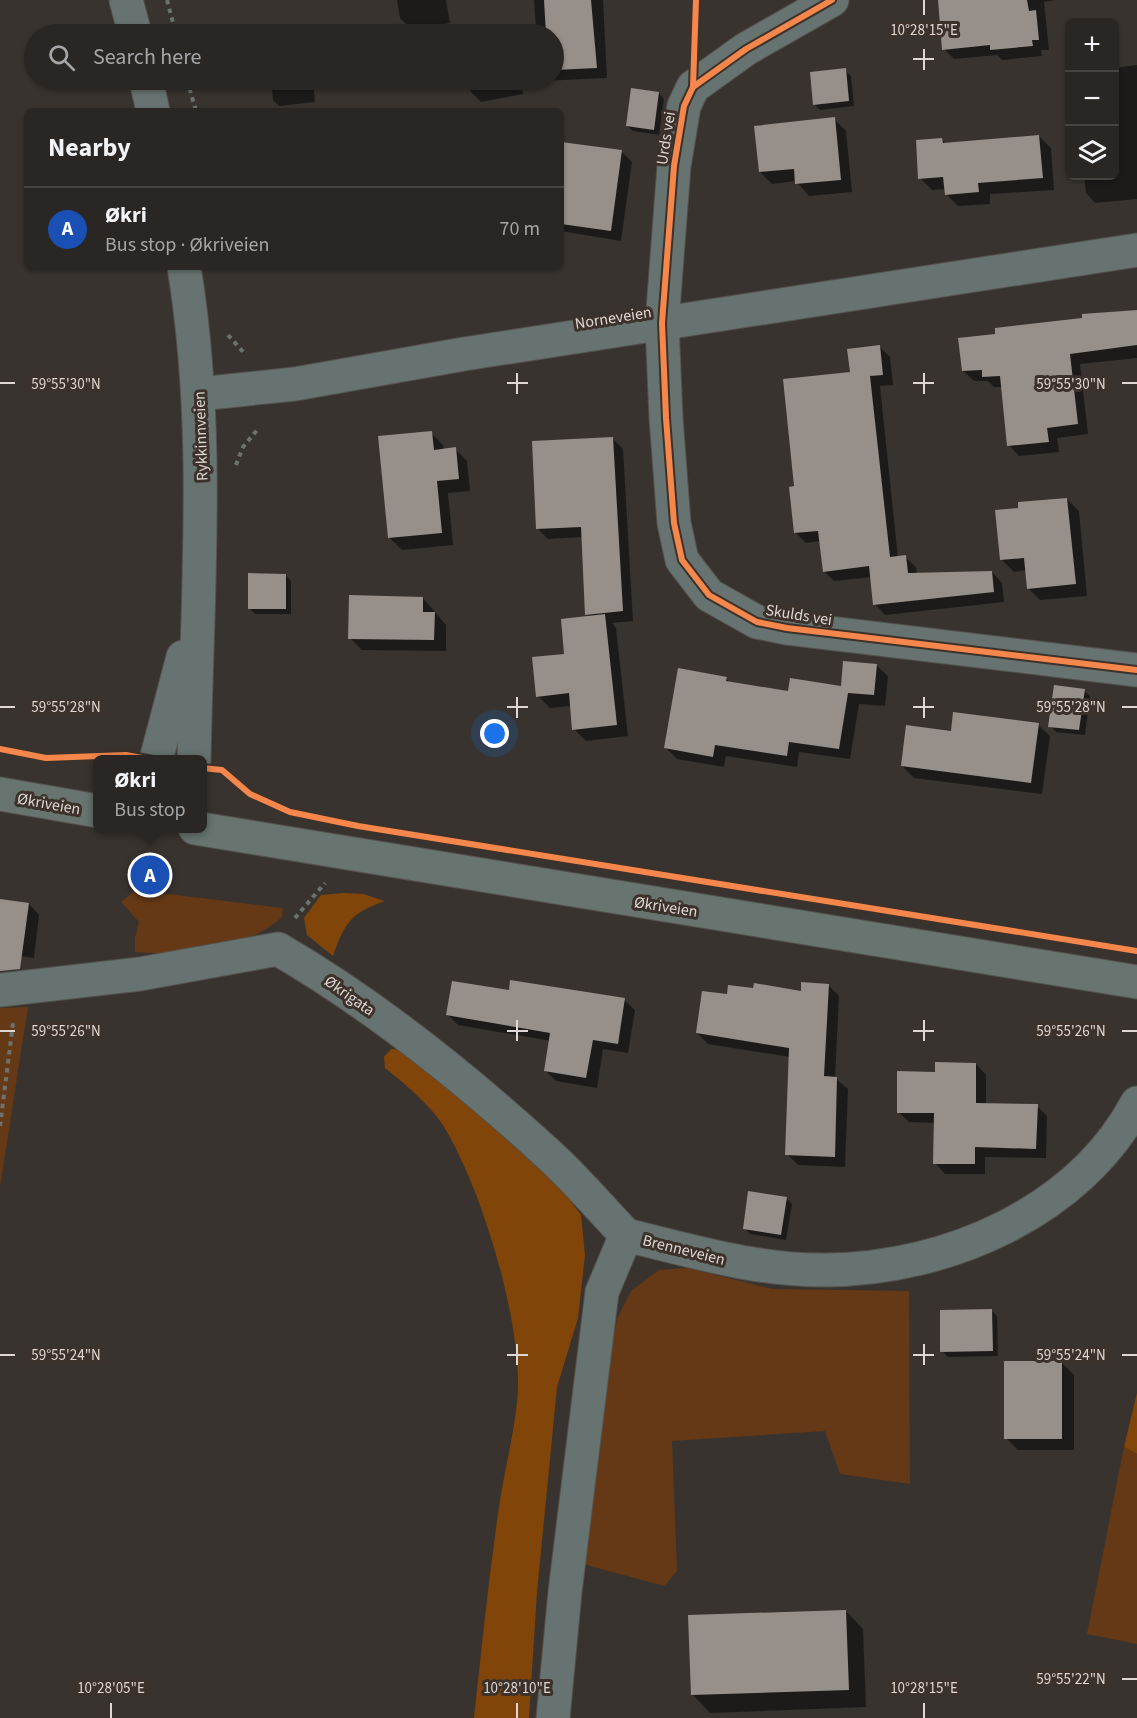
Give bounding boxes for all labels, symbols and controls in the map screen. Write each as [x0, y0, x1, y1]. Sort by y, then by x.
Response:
map controls [1065, 18, 1119, 180]
button: + [1065, 18, 1119, 72]
text: 10°28'15"E [890, 20, 958, 41]
search box [24, 24, 564, 90]
icon: search [45, 41, 78, 74]
text: Search here [93, 41, 201, 73]
button: − [1065, 72, 1119, 126]
street label: Urds vei [651, 110, 681, 166]
button: layers [1065, 126, 1119, 180]
text: Nearby [48, 129, 131, 166]
text: Økri [105, 199, 147, 231]
text: A [62, 215, 73, 243]
text: 70 m [500, 215, 540, 243]
text: Bus stop · Økriveien [105, 231, 269, 259]
street label: Norneveien [573, 301, 653, 335]
text: 59°55'30"N [31, 374, 101, 395]
text: 59°55'30"N [1036, 374, 1106, 395]
street label: Rykkinnveien [188, 391, 214, 481]
street label: Skulds vei [764, 599, 834, 631]
text: 59°55'28"N [31, 697, 101, 718]
text: 59°55'28"N [1036, 697, 1106, 718]
your location [480, 719, 509, 748]
popup [93, 755, 207, 833]
text: Økri [114, 764, 156, 796]
street label: Økriveien [15, 788, 82, 820]
text: Bus stop [114, 796, 186, 824]
pin: A [130, 852, 170, 898]
street label: Økriveien [633, 891, 699, 923]
street label: Økrigata [320, 971, 379, 1021]
text: 59°55'26"N [31, 1021, 101, 1042]
text: 59°55'26"N [1036, 1021, 1106, 1042]
street label: Brenneveien [640, 1229, 727, 1271]
text: 59°55'24"N [31, 1345, 101, 1366]
text: 59°55'24"N [1036, 1345, 1106, 1366]
text: 59°55'22"N [1036, 1669, 1106, 1690]
text: 10°28'05"E [77, 1678, 145, 1699]
text: 10°28'10"E [483, 1678, 551, 1699]
text: 10°28'15"E [890, 1678, 958, 1699]

